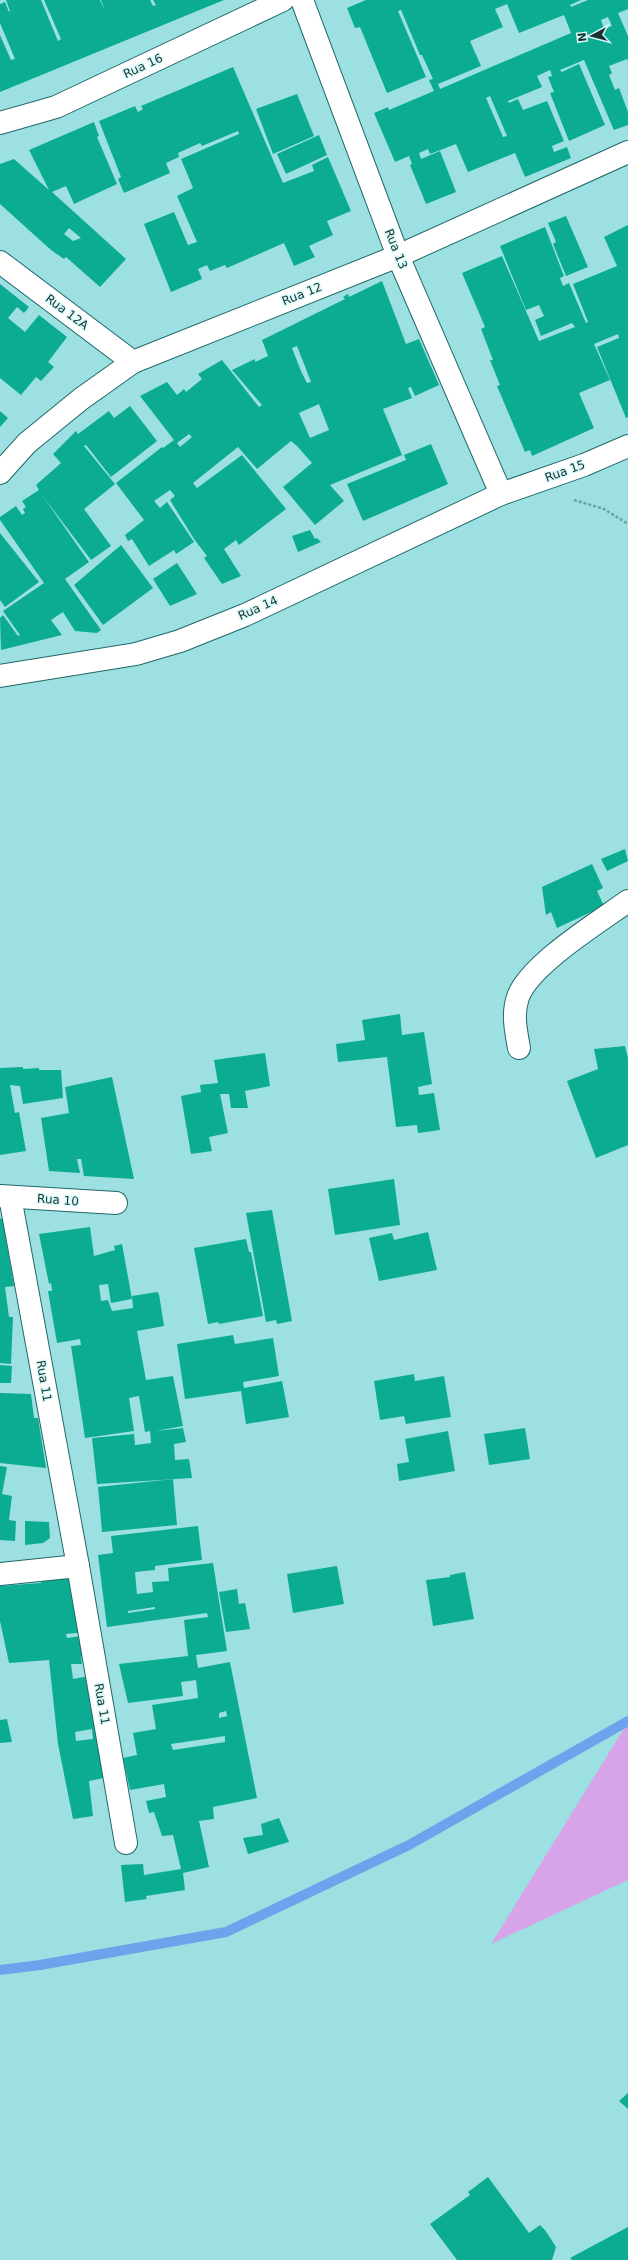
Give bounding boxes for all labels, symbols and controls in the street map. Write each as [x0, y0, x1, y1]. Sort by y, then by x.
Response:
north arrow [572, 16, 612, 56]
text: N [576, 32, 590, 43]
street label: Rua 16 [121, 51, 165, 81]
street label: Rua 13 [382, 227, 410, 271]
street label: Rua 12 [280, 280, 324, 308]
street label: Rua 12A [43, 291, 92, 333]
street label: Rua 15 [543, 457, 587, 485]
street label: Rua 14 [236, 593, 280, 623]
street label: Rua 10 [37, 1192, 79, 1208]
street label: Rua 11 [33, 1359, 55, 1403]
street label: Rua 11 [91, 1682, 113, 1726]

